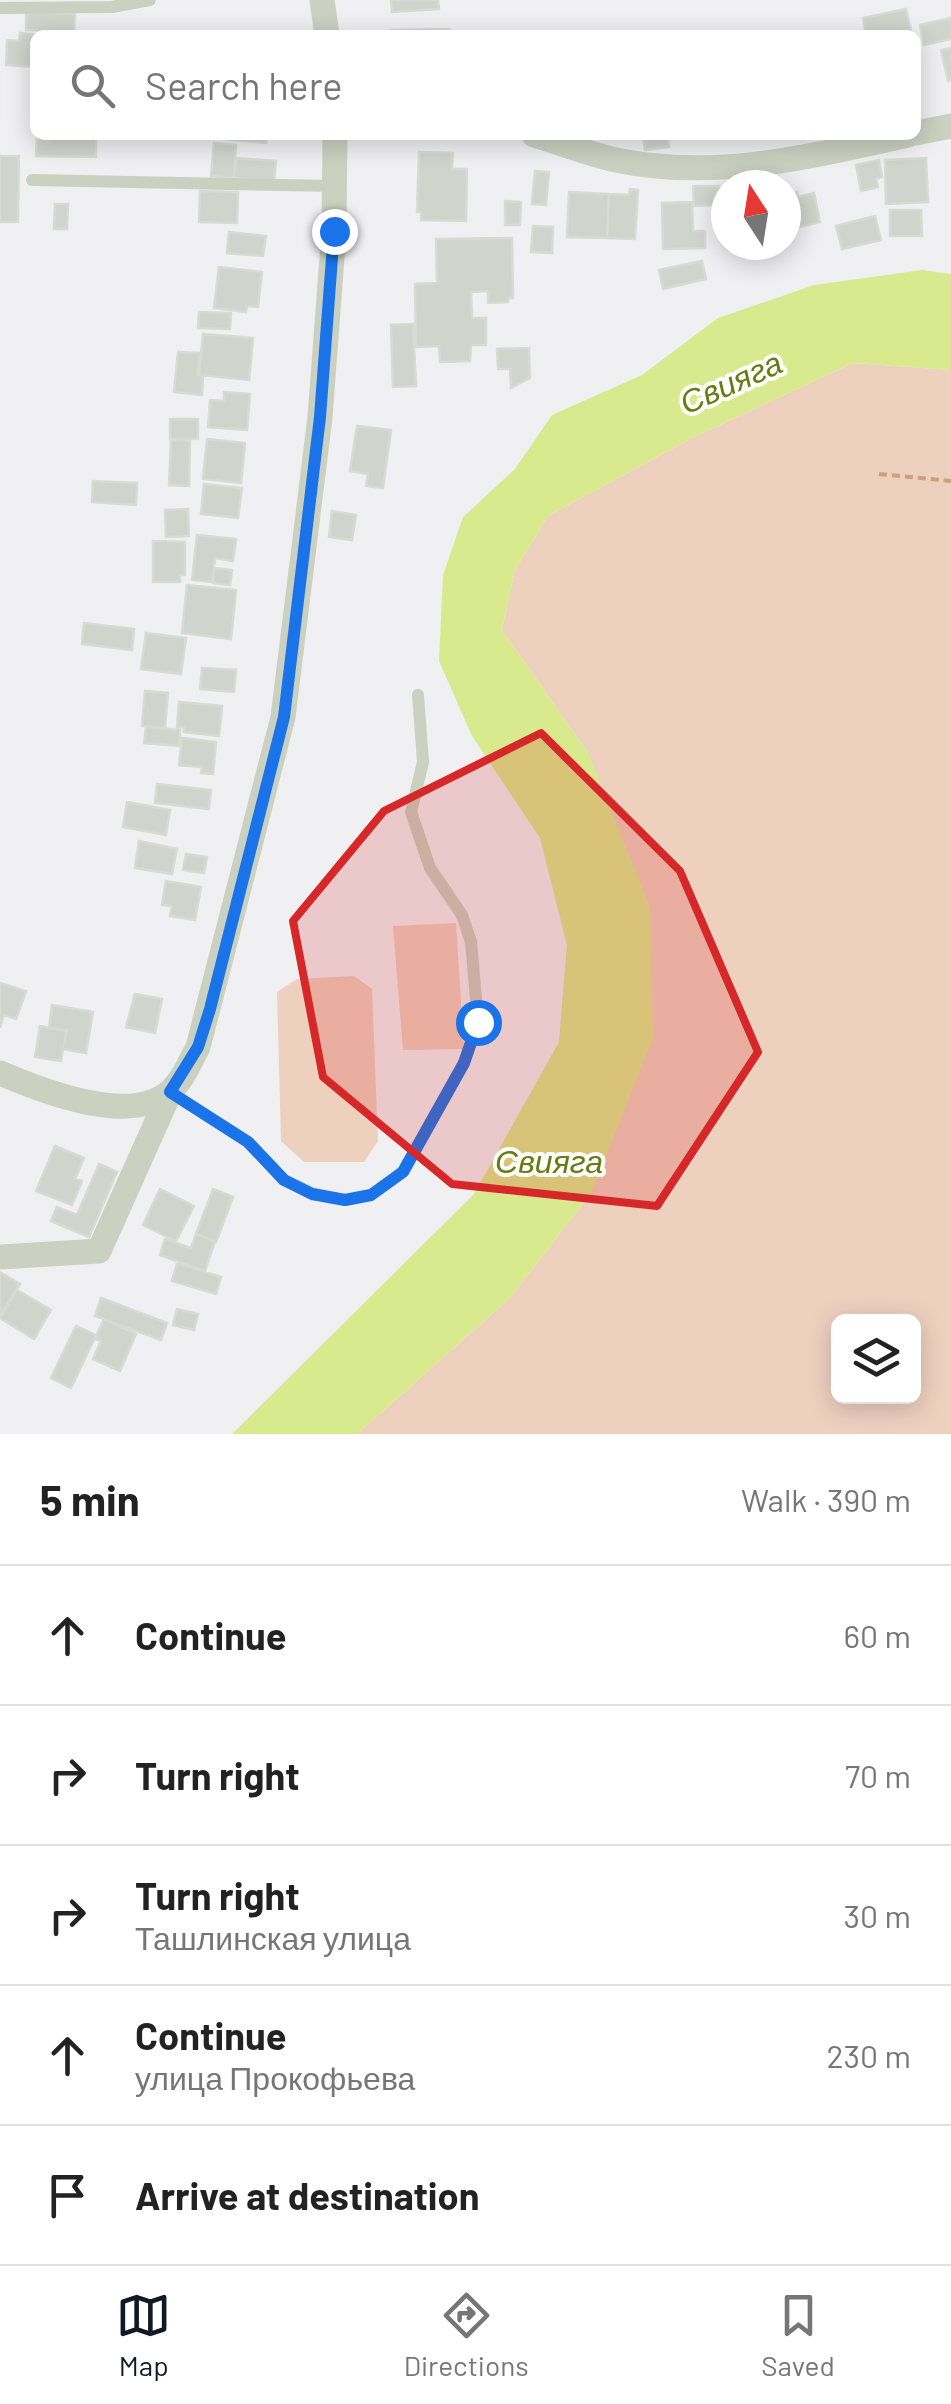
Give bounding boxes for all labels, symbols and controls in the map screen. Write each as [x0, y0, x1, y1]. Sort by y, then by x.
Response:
search box [30, 30, 921, 140]
icon: search [65, 58, 120, 113]
text: Search here [145, 62, 343, 108]
north arrow [711, 170, 801, 260]
route end [312, 209, 358, 255]
water label: Свияга [673, 342, 787, 420]
route start [456, 1000, 502, 1046]
water label: Свияга [495, 1141, 603, 1179]
map controls [831, 1314, 921, 1404]
button: layers [831, 1314, 921, 1404]
text: 5 min [40, 1474, 140, 1524]
text: Walk · 390 m [741, 1480, 911, 1518]
icon: ahead [40, 1608, 95, 1663]
text: Continue [135, 1612, 286, 1658]
text: 60 m [844, 1616, 911, 1654]
icon: right [40, 1748, 95, 1803]
text: Turn right [135, 1752, 300, 1798]
text: 70 m [845, 1756, 911, 1794]
text: Turn right [135, 1872, 300, 1918]
icon: right [40, 1888, 95, 1943]
text: 30 m [844, 1896, 911, 1934]
text: Ташлинская улица [135, 1918, 411, 1956]
text: Continue [135, 2012, 286, 2058]
icon: ahead [40, 2028, 95, 2083]
text: 230 m [827, 2036, 911, 2074]
text: улица Прокофьева [135, 2058, 415, 2096]
icon: arrive [40, 2168, 95, 2223]
text: Arrive at destination [135, 2172, 480, 2218]
tab: Map [116, 2288, 171, 2382]
tab: Directions [404, 2288, 529, 2382]
tab: Saved [761, 2288, 835, 2382]

